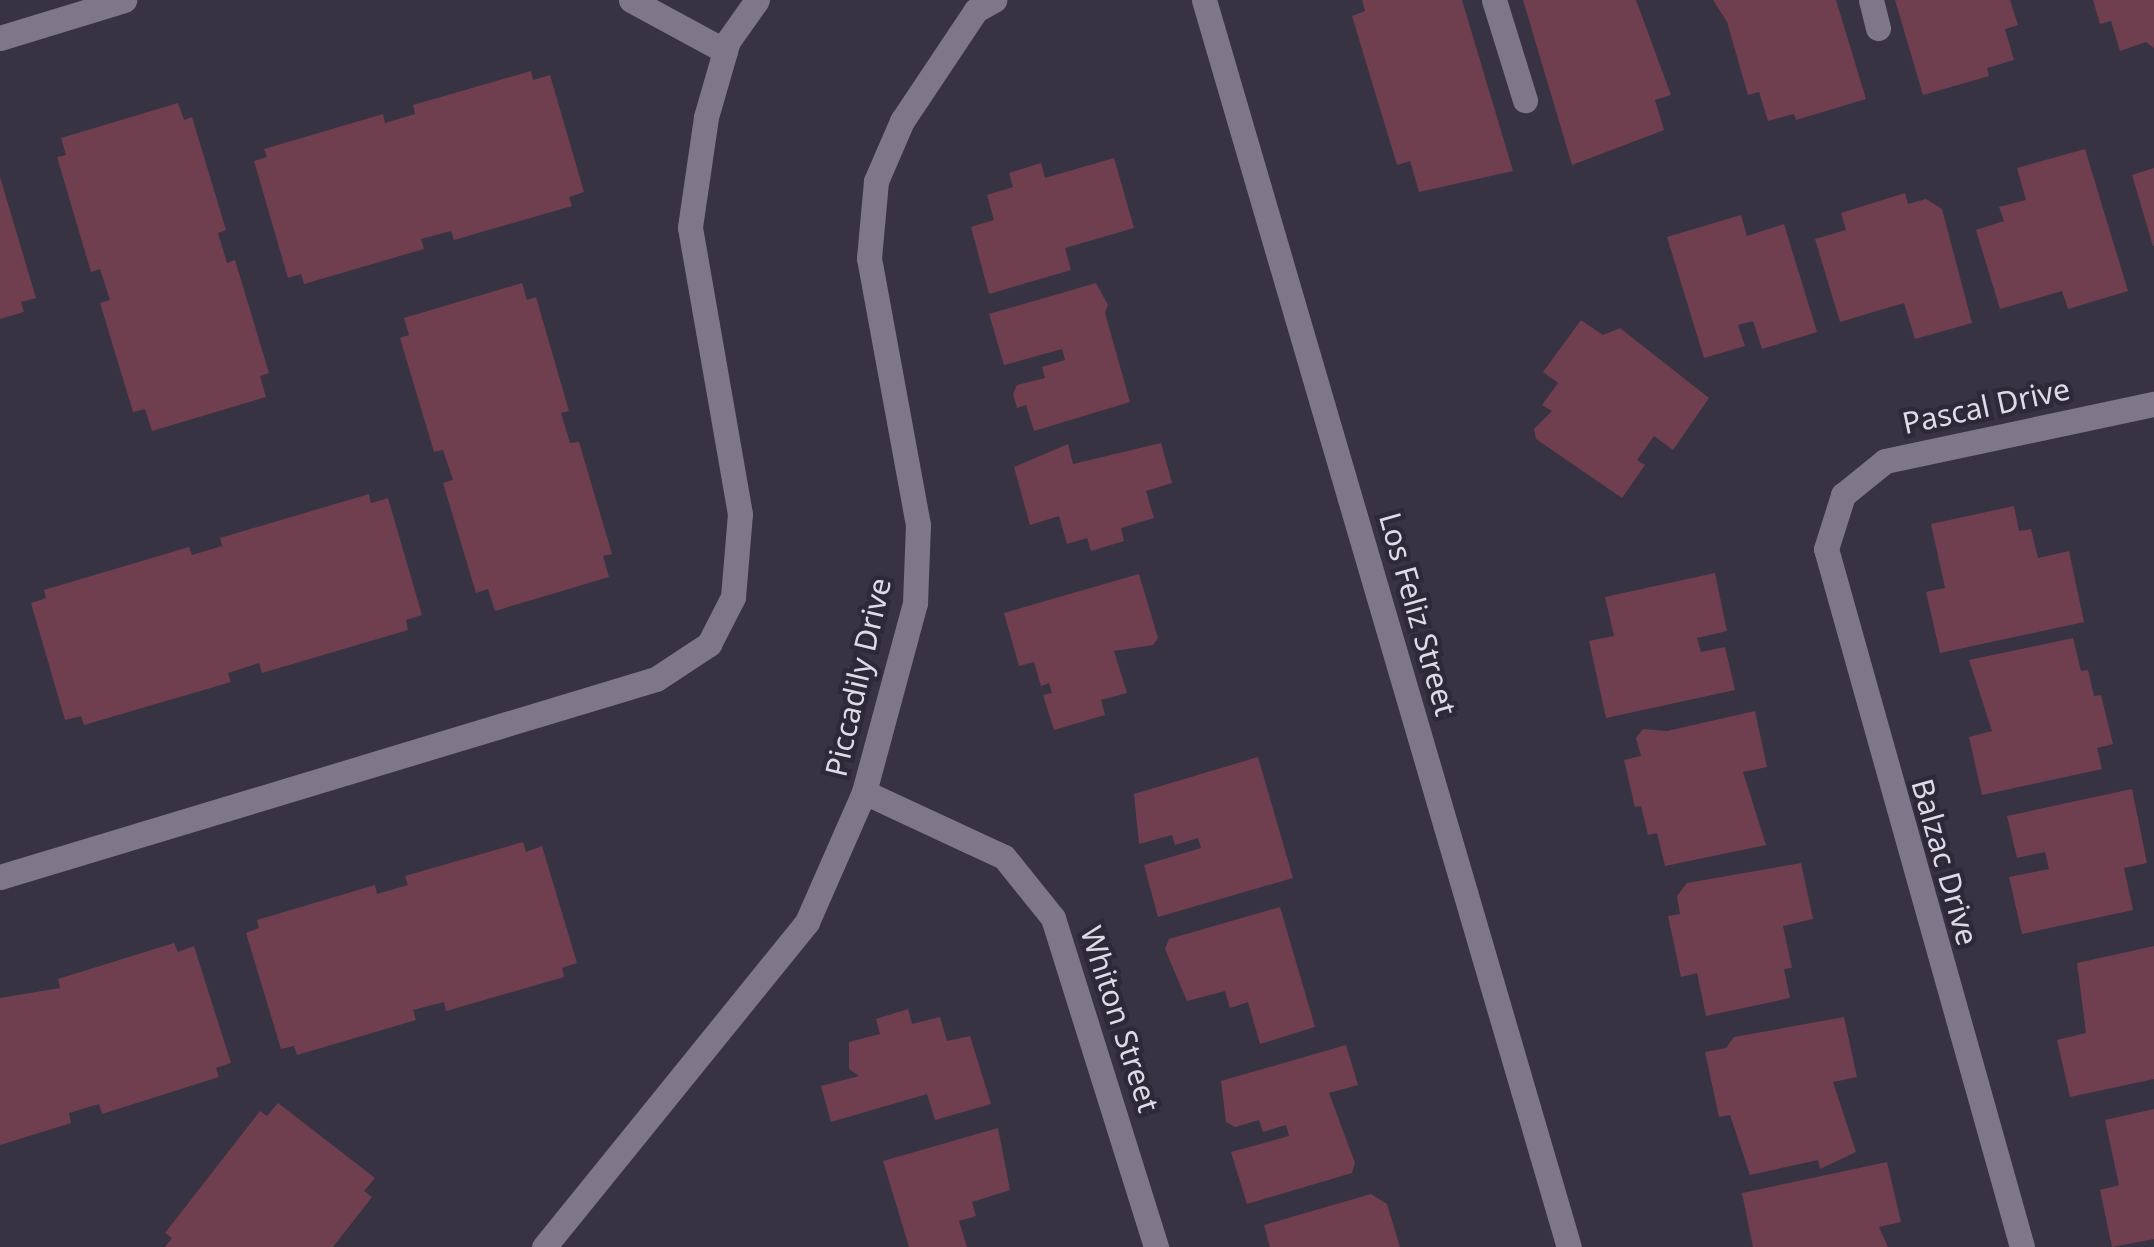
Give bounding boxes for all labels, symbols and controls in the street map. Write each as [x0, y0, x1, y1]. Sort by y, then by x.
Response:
street label: Pascal Drive [1899, 371, 2073, 441]
street label: Los Feliz Street [1372, 508, 1464, 720]
street label: Piccadily Drive [818, 574, 898, 780]
street label: Balzac Drive [1904, 775, 1986, 949]
street label: Whiton Street [1073, 922, 1167, 1116]

